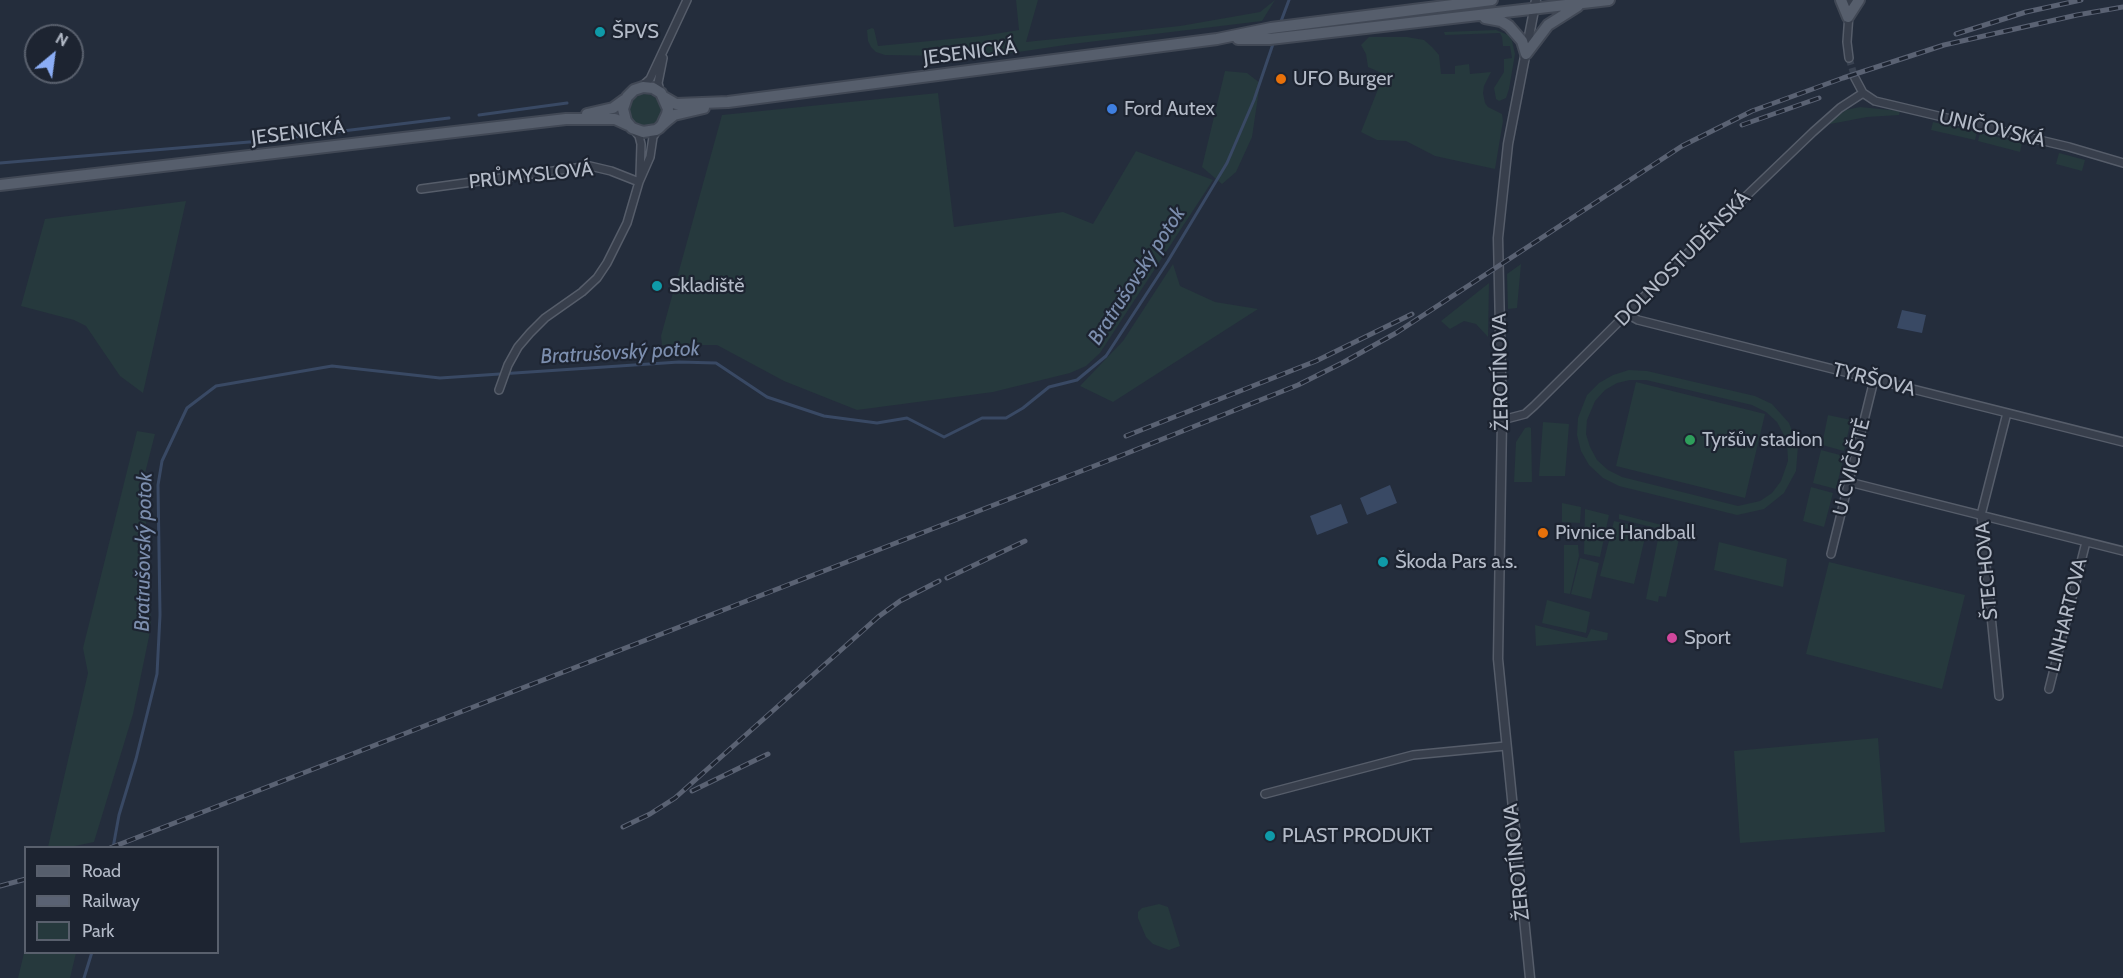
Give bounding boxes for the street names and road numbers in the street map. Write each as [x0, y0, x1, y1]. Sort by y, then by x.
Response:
street label: JESENICKÁ [922, 35, 1018, 71]
street label: UNIČOVSKÁ [1936, 105, 2048, 153]
street label: JESENICKÁ [250, 115, 346, 151]
street label: PRŮMYSLOVÁ [468, 158, 594, 194]
street label: DOLNOSTUDÉNSKÁ [1610, 186, 1756, 332]
street label: ŽEROTÍNOVA [1488, 313, 1514, 431]
street label: TYRŠOVA [1830, 358, 1918, 402]
street label: U CVIČIŠTĚ [1828, 416, 1876, 518]
street label: ŠTECHOVA [1971, 521, 2003, 621]
street label: LINHARTOVA [2041, 556, 2093, 674]
street label: ŽEROTÍNOVA [1499, 802, 1535, 922]

